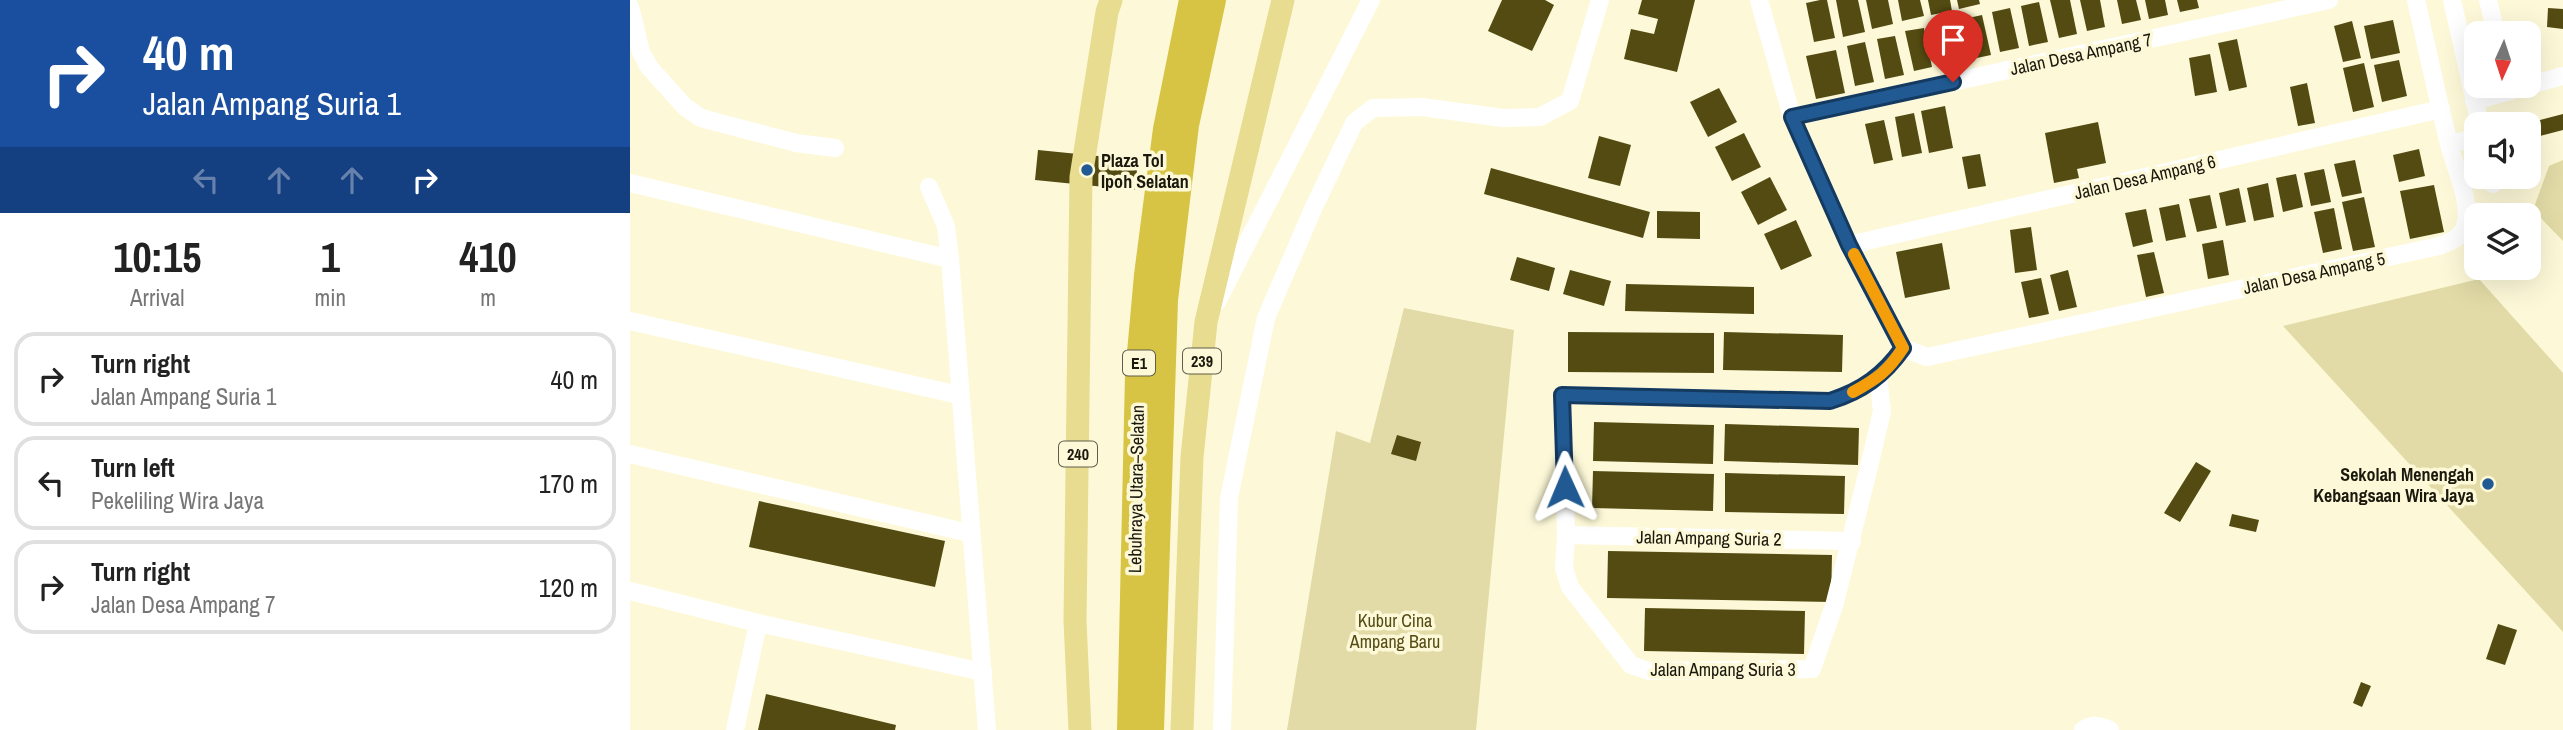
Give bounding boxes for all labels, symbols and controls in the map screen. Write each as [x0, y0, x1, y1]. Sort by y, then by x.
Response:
pin [1923, 10, 1983, 82]
text: 40 m [143, 19, 235, 85]
icon: arrive [1934, 21, 1972, 59]
north arrow [2464, 21, 2541, 98]
map controls [2464, 21, 2541, 280]
street label: Jalan Desa Ampang 7 [2008, 27, 2154, 81]
icon: right [28, 28, 119, 119]
text: Jalan Ampang Suria 1 [143, 82, 401, 125]
button: sound [2464, 112, 2541, 189]
place label: Plaza Tol Ipoh Selatan [1101, 148, 1189, 194]
street label: Jalan Desa Ampang 6 [2072, 149, 2218, 205]
icon: left [187, 161, 225, 199]
icon: ahead [260, 161, 298, 199]
icon: ahead [333, 161, 371, 199]
icon: right [406, 161, 444, 199]
marker: Plaza Tol Ipoh Selatan [1079, 162, 1095, 178]
button: layers [2464, 203, 2541, 280]
text: 10:15 [113, 229, 201, 285]
text: 1 [321, 229, 340, 285]
text: 410 [459, 229, 517, 285]
street label: Jalan Desa Ampang 5 [2241, 246, 2387, 300]
text: Arrival [130, 282, 185, 313]
text: min [315, 282, 346, 313]
text: m [480, 282, 496, 313]
text: Turn right [91, 346, 190, 381]
road number: 239 [1183, 348, 1221, 374]
road number: E1 [1123, 350, 1155, 376]
icon: right [32, 360, 70, 398]
text: 40 m [551, 362, 598, 397]
text: Jalan Ampang Suria 1 [91, 381, 277, 412]
street label: Lebuhraya Utara–Selatan [1122, 405, 1150, 573]
road number: 240 [1059, 442, 1097, 467]
text: Turn left [91, 450, 175, 485]
position arrow [1528, 450, 1602, 524]
place label: Sekolah Menengah Kebangsaan Wira Jaya [2313, 462, 2475, 508]
icon: left [32, 464, 70, 502]
text: 170 m [539, 466, 598, 501]
marker: Sekolah Menengah Kebangsaan Wira Jaya [2480, 476, 2496, 492]
text: Pekeliling Wira Jaya [91, 485, 264, 516]
street label: Jalan Ampang Suria 2 [1636, 524, 1782, 552]
text: Turn right [91, 554, 190, 589]
icon: right [32, 568, 70, 606]
text: 120 m [539, 570, 598, 605]
text: Jalan Desa Ampang 7 [91, 589, 276, 620]
park label: Kubur Cina Ampang Baru [1349, 608, 1440, 654]
street label: Jalan Ampang Suria 3 [1650, 657, 1796, 682]

